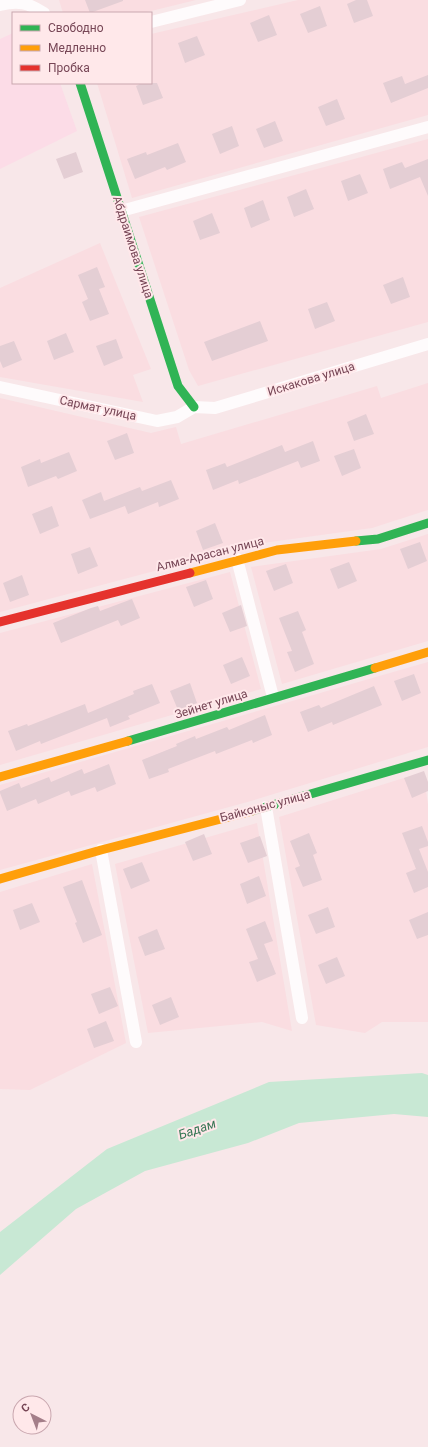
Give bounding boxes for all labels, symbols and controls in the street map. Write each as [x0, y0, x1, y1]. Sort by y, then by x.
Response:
legend [12, 12, 152, 84]
text: Свободно [48, 21, 104, 35]
text: Медленно [48, 41, 106, 55]
text: Пробка [48, 61, 90, 75]
street label: Абдраимова улица [110, 194, 156, 300]
street label: Искакова улица [266, 359, 356, 399]
street label: Сармат улица [58, 393, 138, 423]
street label: Алма-Арасан улица [155, 534, 265, 574]
street label: Зейнет улица [173, 686, 249, 722]
street label: Байконыс улица [218, 787, 312, 825]
water label: Бадам [176, 1116, 218, 1142]
north arrow [12, 1395, 52, 1435]
text: С [19, 1401, 33, 1415]

